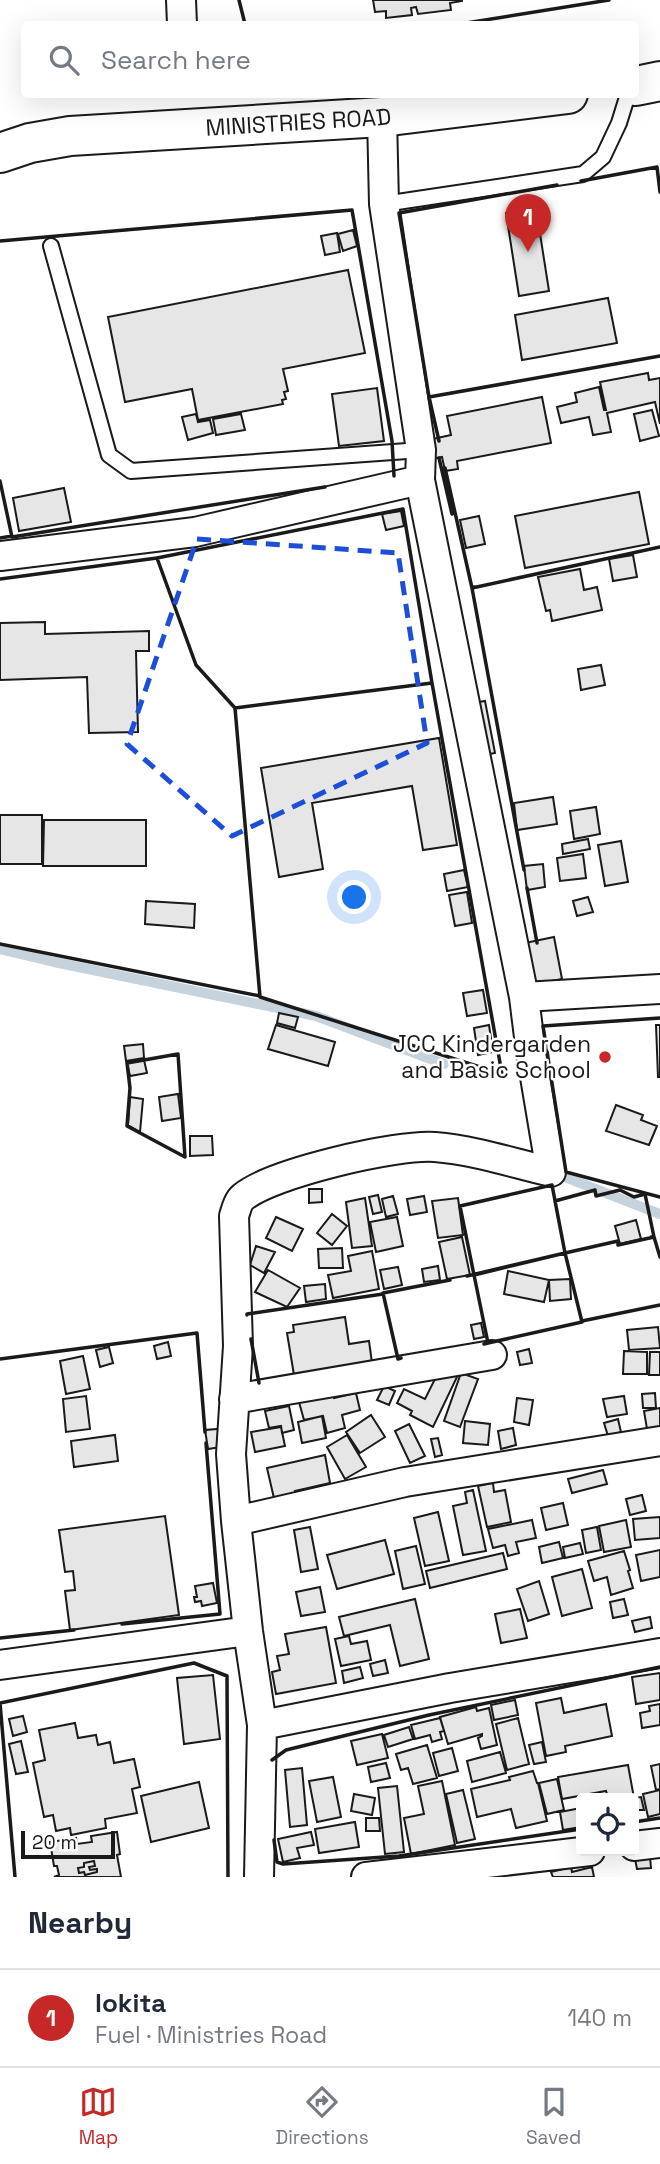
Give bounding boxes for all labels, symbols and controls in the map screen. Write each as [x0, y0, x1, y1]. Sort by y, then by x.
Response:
search box [21, 21, 639, 98]
icon: search [45, 41, 83, 79]
text: Search here [101, 43, 251, 77]
street label: MINISTRIES ROAD [205, 101, 393, 143]
pin: 1 [505, 194, 551, 252]
your location [337, 880, 371, 914]
place label: JCC Kindergarden and Basic School [393, 1029, 591, 1085]
marker: JCC Kindergarden and Basic School [597, 1049, 613, 1065]
map controls [576, 1793, 639, 1856]
button: locate [576, 1793, 639, 1856]
scale bar [21, 1828, 116, 1860]
text: 20 m [32, 1830, 77, 1855]
text: Nearby [28, 1903, 132, 1942]
text: lokita [95, 1986, 166, 2020]
text: 1 [46, 2003, 56, 2033]
text: 140 m [568, 2003, 632, 2033]
text: Fuel · Ministries Road [95, 2020, 327, 2050]
tab: Map [79, 2083, 118, 2150]
tab: Directions [276, 2083, 369, 2150]
tab: Saved [526, 2083, 581, 2150]

